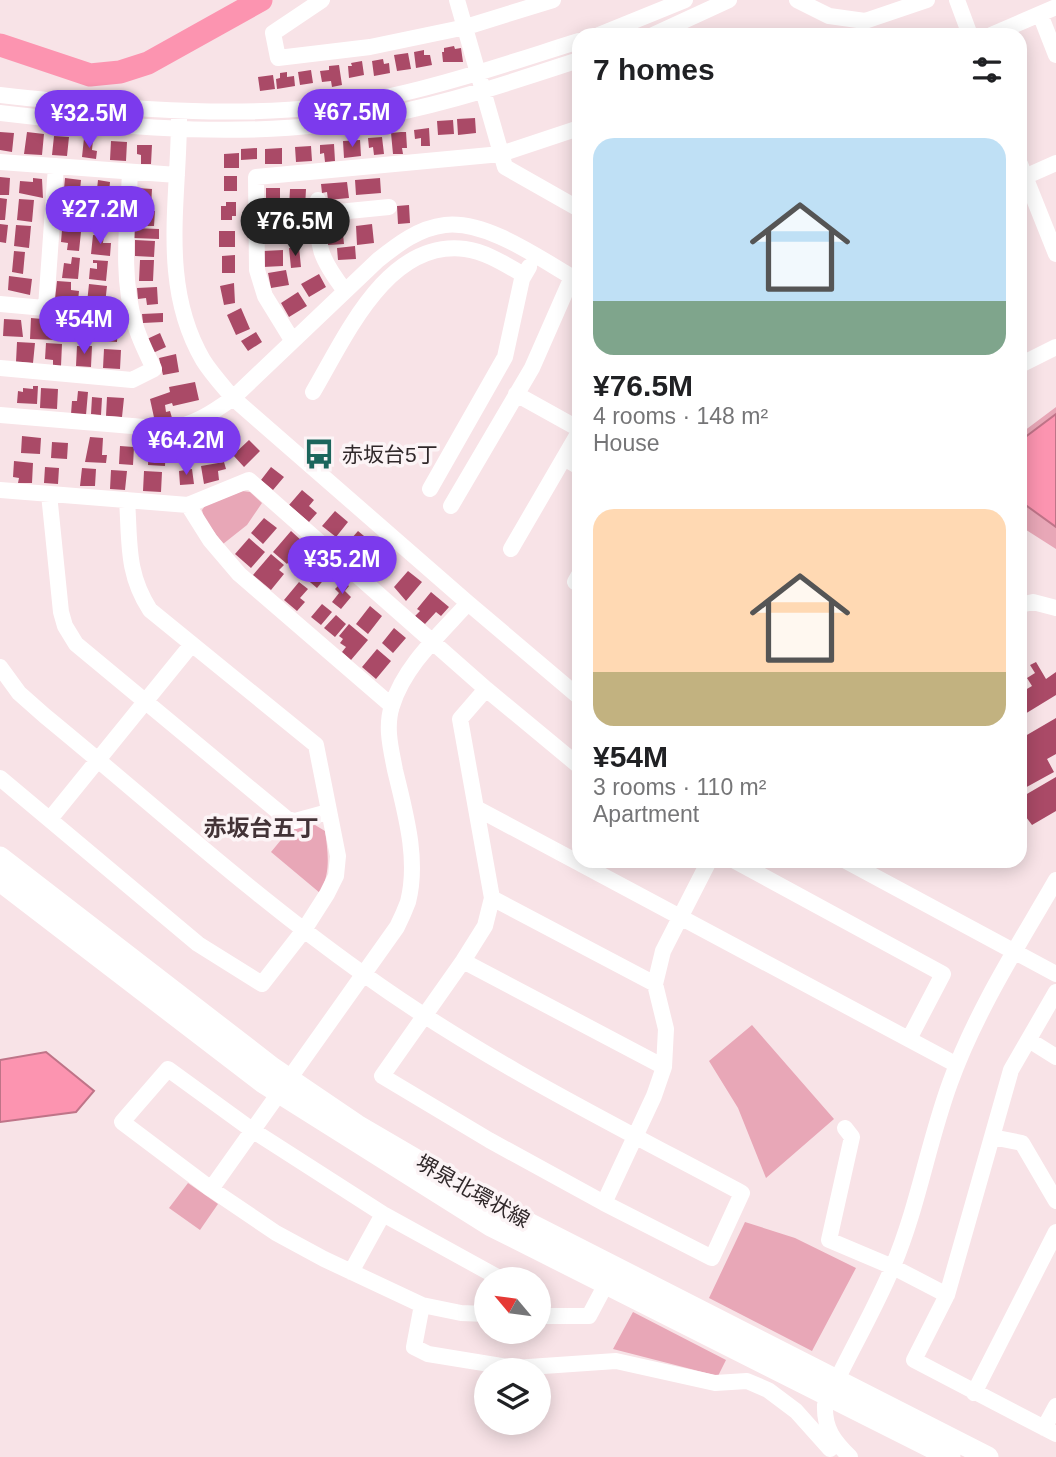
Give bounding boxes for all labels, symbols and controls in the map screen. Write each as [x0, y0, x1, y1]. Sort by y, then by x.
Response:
icon: filters [968, 51, 1006, 89]
text: 7 homes [593, 53, 715, 86]
pin: ¥32.5M [32, 90, 146, 150]
pin: ¥67.5M [295, 90, 409, 149]
text: ¥67.5M [314, 99, 390, 125]
text: ¥32.5M [51, 100, 127, 126]
icon: home [737, 184, 863, 310]
pin: ¥27.2M [43, 187, 157, 246]
text: ¥27.2M [62, 196, 138, 222]
pin: ¥76.5M [238, 198, 352, 258]
text: ¥76.5M [257, 208, 333, 234]
pin: ¥54M [43, 296, 125, 356]
text: ¥54M [55, 306, 113, 332]
text: ¥76.5M [593, 369, 693, 402]
text: 4 rooms · 148 m² [593, 403, 768, 429]
pin: ¥64.2M [129, 418, 243, 477]
text: ¥64.2M [148, 427, 224, 453]
text: House [593, 430, 659, 456]
bus stop icon: 赤坂台5丁 [302, 437, 336, 471]
place label: 赤坂台5丁 [342, 443, 438, 466]
pin: ¥35.2M [285, 536, 399, 596]
text: ¥35.2M [304, 546, 380, 572]
icon: home [737, 555, 863, 681]
text: ¥54M [593, 740, 668, 773]
text: 3 rooms · 110 m² [593, 774, 766, 800]
text: Apartment [593, 801, 699, 827]
district label: 赤坂台五丁 [204, 815, 319, 841]
street label: 堺泉北環状線 [412, 1150, 534, 1232]
north arrow [474, 1267, 551, 1344]
map controls [474, 1267, 551, 1435]
button: layers [474, 1358, 551, 1435]

